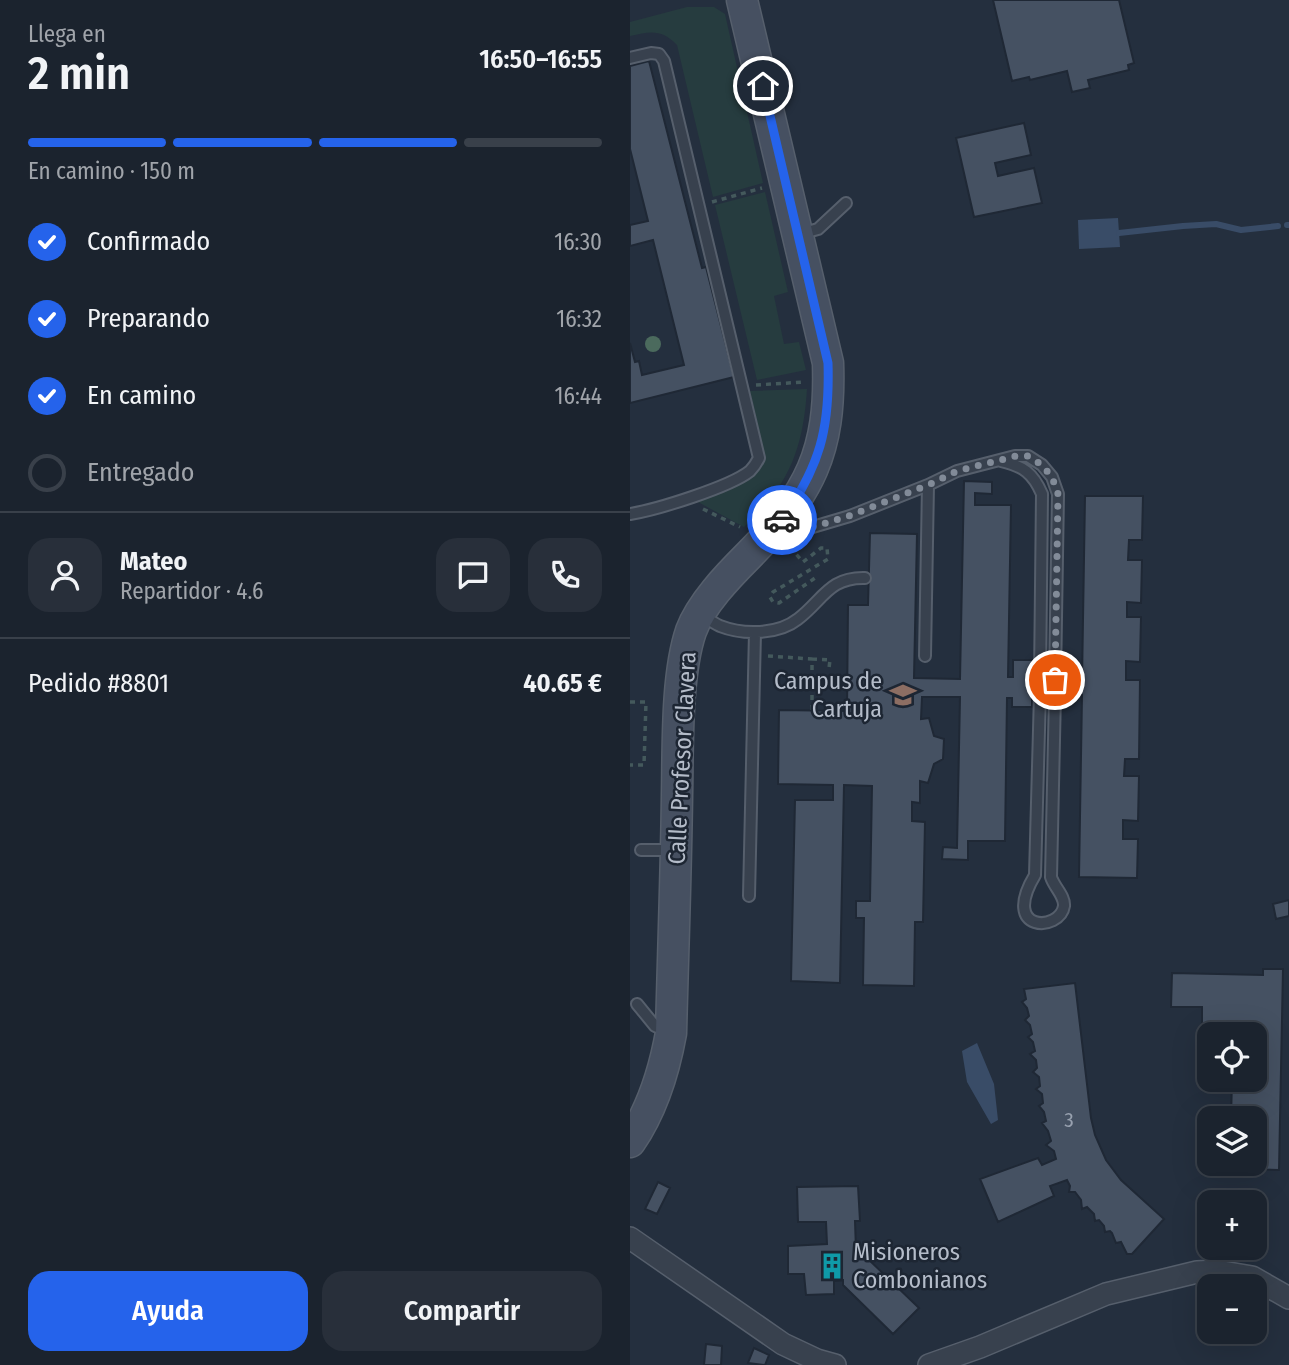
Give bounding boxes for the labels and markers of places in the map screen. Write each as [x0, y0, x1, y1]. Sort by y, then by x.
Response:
pin [733, 56, 793, 116]
pin [1025, 650, 1085, 710]
place label: Campus de Cartuja [774, 667, 882, 723]
school or university icon: Campus de Cartuja [888, 680, 918, 710]
place label: Misioneros Combonianos [853, 1238, 987, 1294]
building icon: Misioneros Combonianos [817, 1251, 847, 1281]

